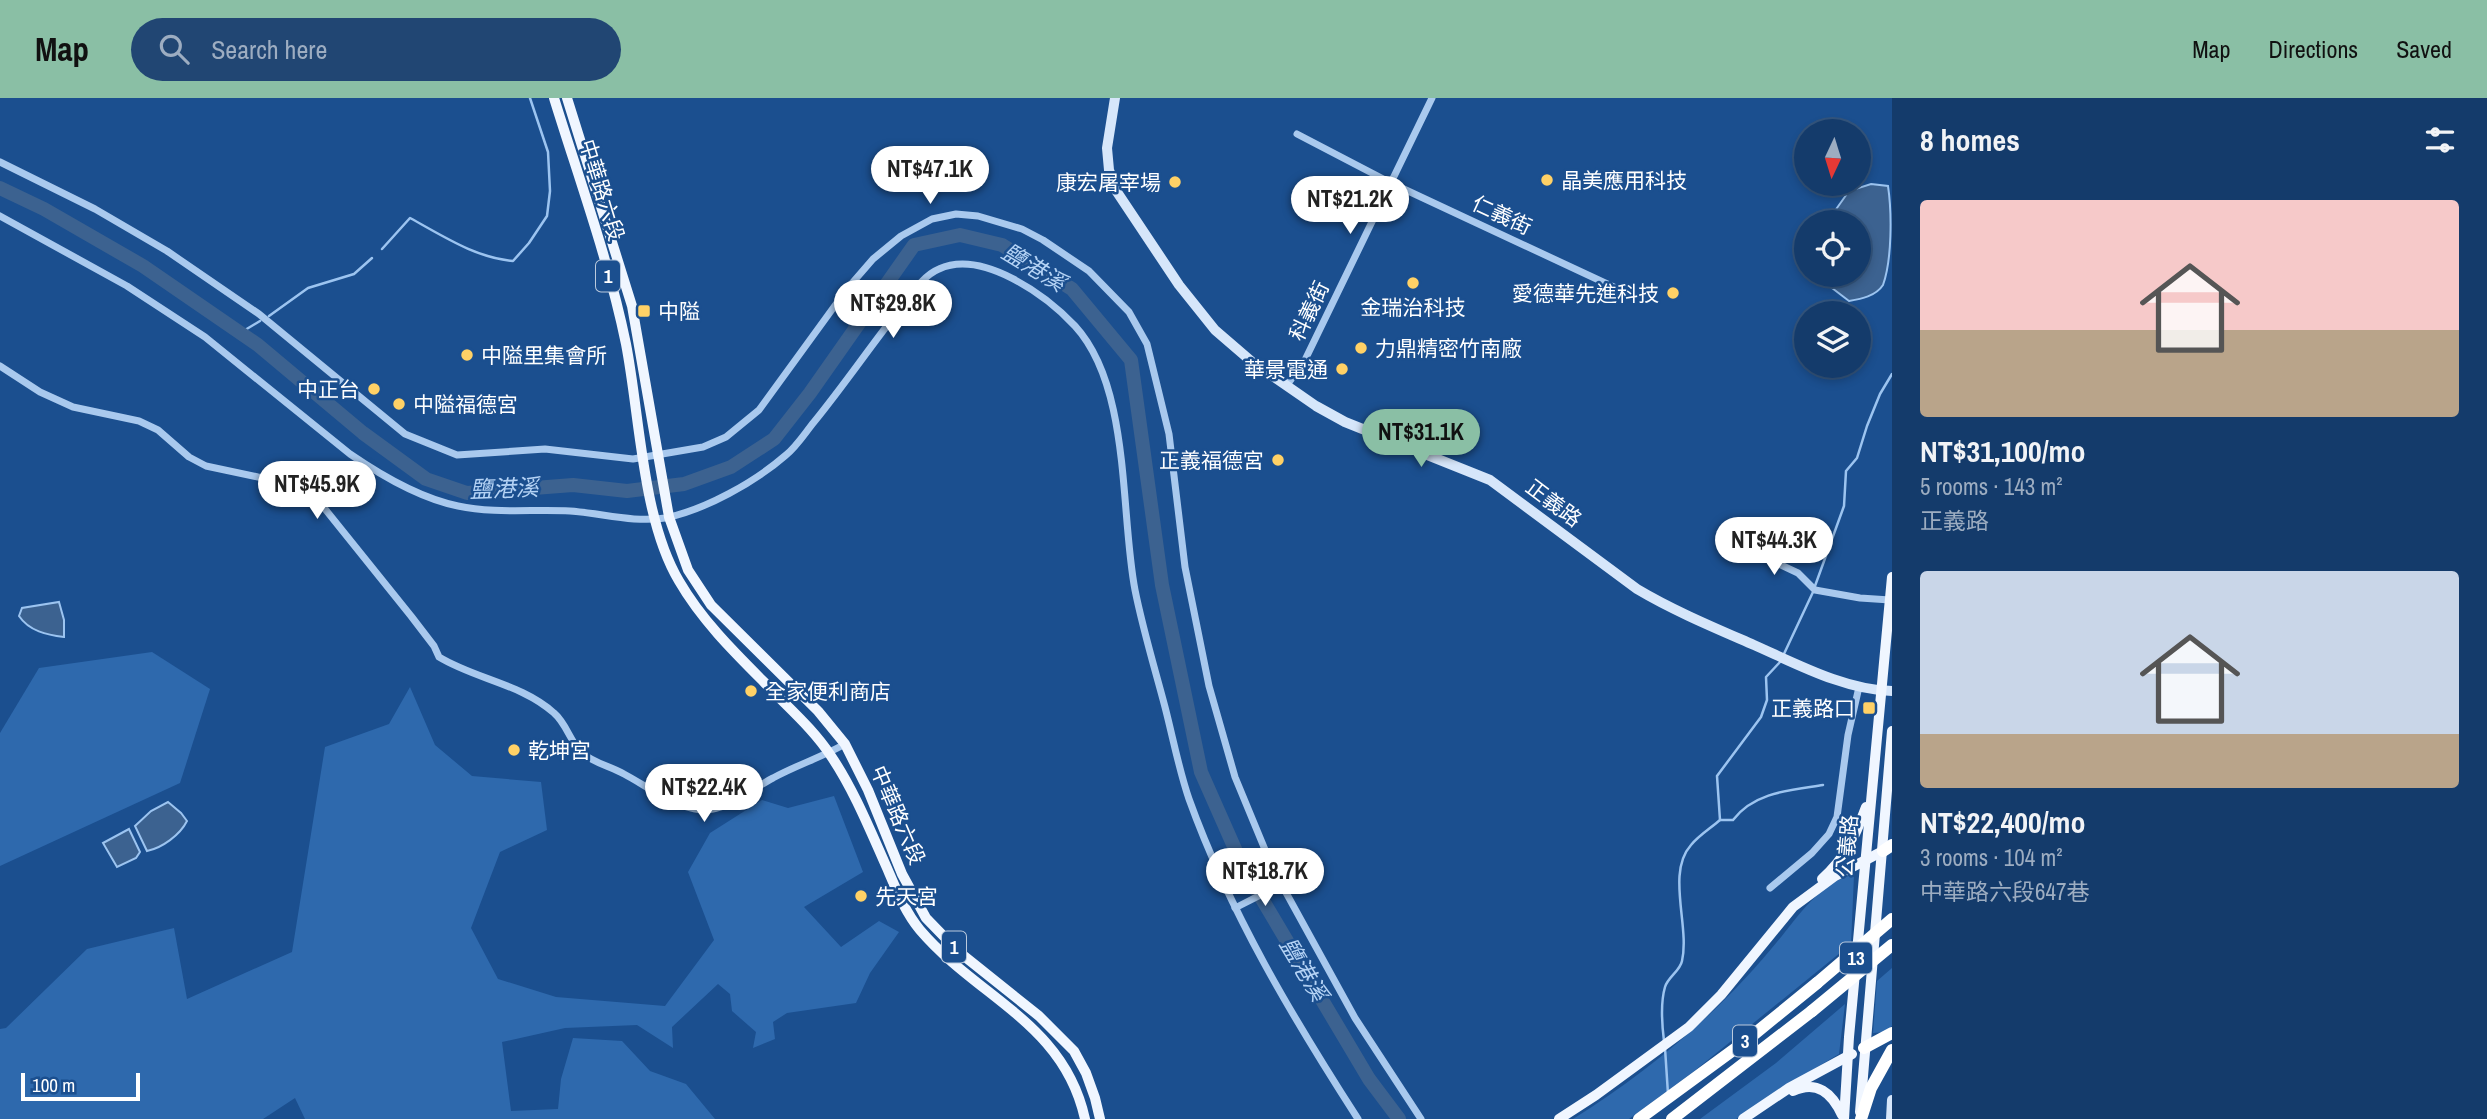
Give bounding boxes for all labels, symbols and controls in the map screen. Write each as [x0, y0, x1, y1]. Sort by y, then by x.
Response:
search box [131, 18, 621, 81]
text: Map [35, 27, 89, 71]
icon: search [155, 30, 193, 68]
text: Search here [211, 32, 327, 67]
text: Map [2192, 33, 2230, 65]
text: Directions [2268, 33, 2358, 65]
text: Saved [2396, 33, 2452, 65]
north arrow [1794, 119, 1871, 196]
map controls [1794, 119, 1871, 378]
text: 8 homes [1920, 120, 2020, 160]
icon: filters [2421, 121, 2459, 159]
street label: 中華路六段 [573, 136, 631, 244]
pin: NT$47.1K [858, 146, 1002, 206]
text: NT$47.1K [887, 153, 973, 184]
place label: 晶美應用科技 [1561, 166, 1687, 195]
place label: 康宏屠宰場 [1056, 168, 1161, 197]
marker: 晶美應用科技 [1539, 172, 1555, 188]
marker: 康宏屠宰場 [1167, 174, 1183, 190]
pin: NT$21.2K [1278, 176, 1422, 236]
text: NT$21.2K [1307, 183, 1393, 214]
street label: 仁義街 [1467, 189, 1537, 241]
button: locate [1794, 210, 1871, 287]
water label: 鹽港溪 [996, 236, 1074, 300]
icon: home [2127, 245, 2253, 371]
road number: 1 [596, 260, 620, 292]
marker: 金瑞治科技 [1405, 275, 1421, 291]
street label: 科義街 [1282, 276, 1336, 346]
place label: 愛德華先進科技 [1512, 279, 1659, 308]
pin: NT$29.8K [821, 280, 965, 340]
marker: 愛德華先進科技 [1665, 285, 1681, 301]
text: NT$29.8K [850, 287, 936, 318]
place label: 金瑞治科技 [1361, 293, 1466, 322]
place label: 中隘 [658, 297, 700, 326]
button: layers [1794, 301, 1871, 378]
marker: 中隘 [636, 303, 652, 319]
place label: 力鼎精密竹南廠 [1375, 334, 1522, 363]
marker: 力鼎精密竹南廠 [1353, 340, 1369, 356]
place label: 中隘里集會所 [481, 341, 607, 370]
marker: 中隘里集會所 [459, 347, 475, 363]
place label: 華景電通 [1244, 355, 1328, 384]
marker: 華景電通 [1334, 361, 1350, 377]
place label: 中正台 [297, 375, 360, 404]
marker: 中正台 [366, 381, 382, 397]
place label: 中隘福德宮 [413, 390, 518, 419]
marker: 中隘福德宮 [391, 396, 407, 412]
pin: NT$31.1K [1349, 410, 1493, 469]
text: NT$31.1K [1378, 416, 1464, 447]
text: NT$31,100/mo [1920, 431, 2085, 471]
place label: 正義福德宮 [1159, 446, 1264, 475]
marker: 正義福德宮 [1270, 452, 1286, 468]
pin: NT$45.9K [245, 462, 389, 521]
text: NT$45.9K [274, 468, 360, 499]
water label: 鹽港溪 [469, 471, 542, 505]
text: 5 rooms · 143 m² [1920, 471, 2063, 502]
street label: 正義路 [1520, 472, 1588, 534]
text: 正義路 [1920, 505, 1989, 536]
pin: NT$44.3K [1702, 518, 1846, 577]
text: NT$44.3K [1731, 524, 1817, 555]
icon: home [2127, 616, 2253, 742]
place label: 全家便利商店 [765, 677, 891, 706]
marker: 全家便利商店 [743, 683, 759, 699]
place label: 正義路口 [1771, 694, 1855, 723]
marker: 正義路口 [1861, 700, 1877, 716]
place label: 乾坤宮 [528, 736, 591, 765]
marker: 乾坤宮 [506, 742, 522, 758]
street label: 中華路六段 [864, 761, 932, 869]
pin: NT$22.4K [632, 764, 776, 824]
text: NT$22.4K [661, 771, 747, 802]
text: NT$22,400/mo [1920, 802, 2085, 842]
street label: 公義路 [1830, 813, 1864, 879]
text: 3 rooms · 104 m² [1920, 842, 2063, 873]
pin: NT$18.7K [1193, 848, 1337, 908]
text: NT$18.7K [1222, 855, 1308, 886]
text: 中華路六段647巷 [1920, 876, 2089, 907]
place label: 先天宮 [875, 882, 938, 911]
marker: 先天宮 [853, 888, 869, 904]
water label: 鹽港溪 [1273, 931, 1337, 1009]
road number: 1 [942, 932, 966, 962]
road number: 13 [1840, 943, 1872, 974]
road number: 3 [1733, 1026, 1757, 1057]
scale bar [21, 1070, 140, 1102]
text: 100 m [32, 1072, 75, 1098]

